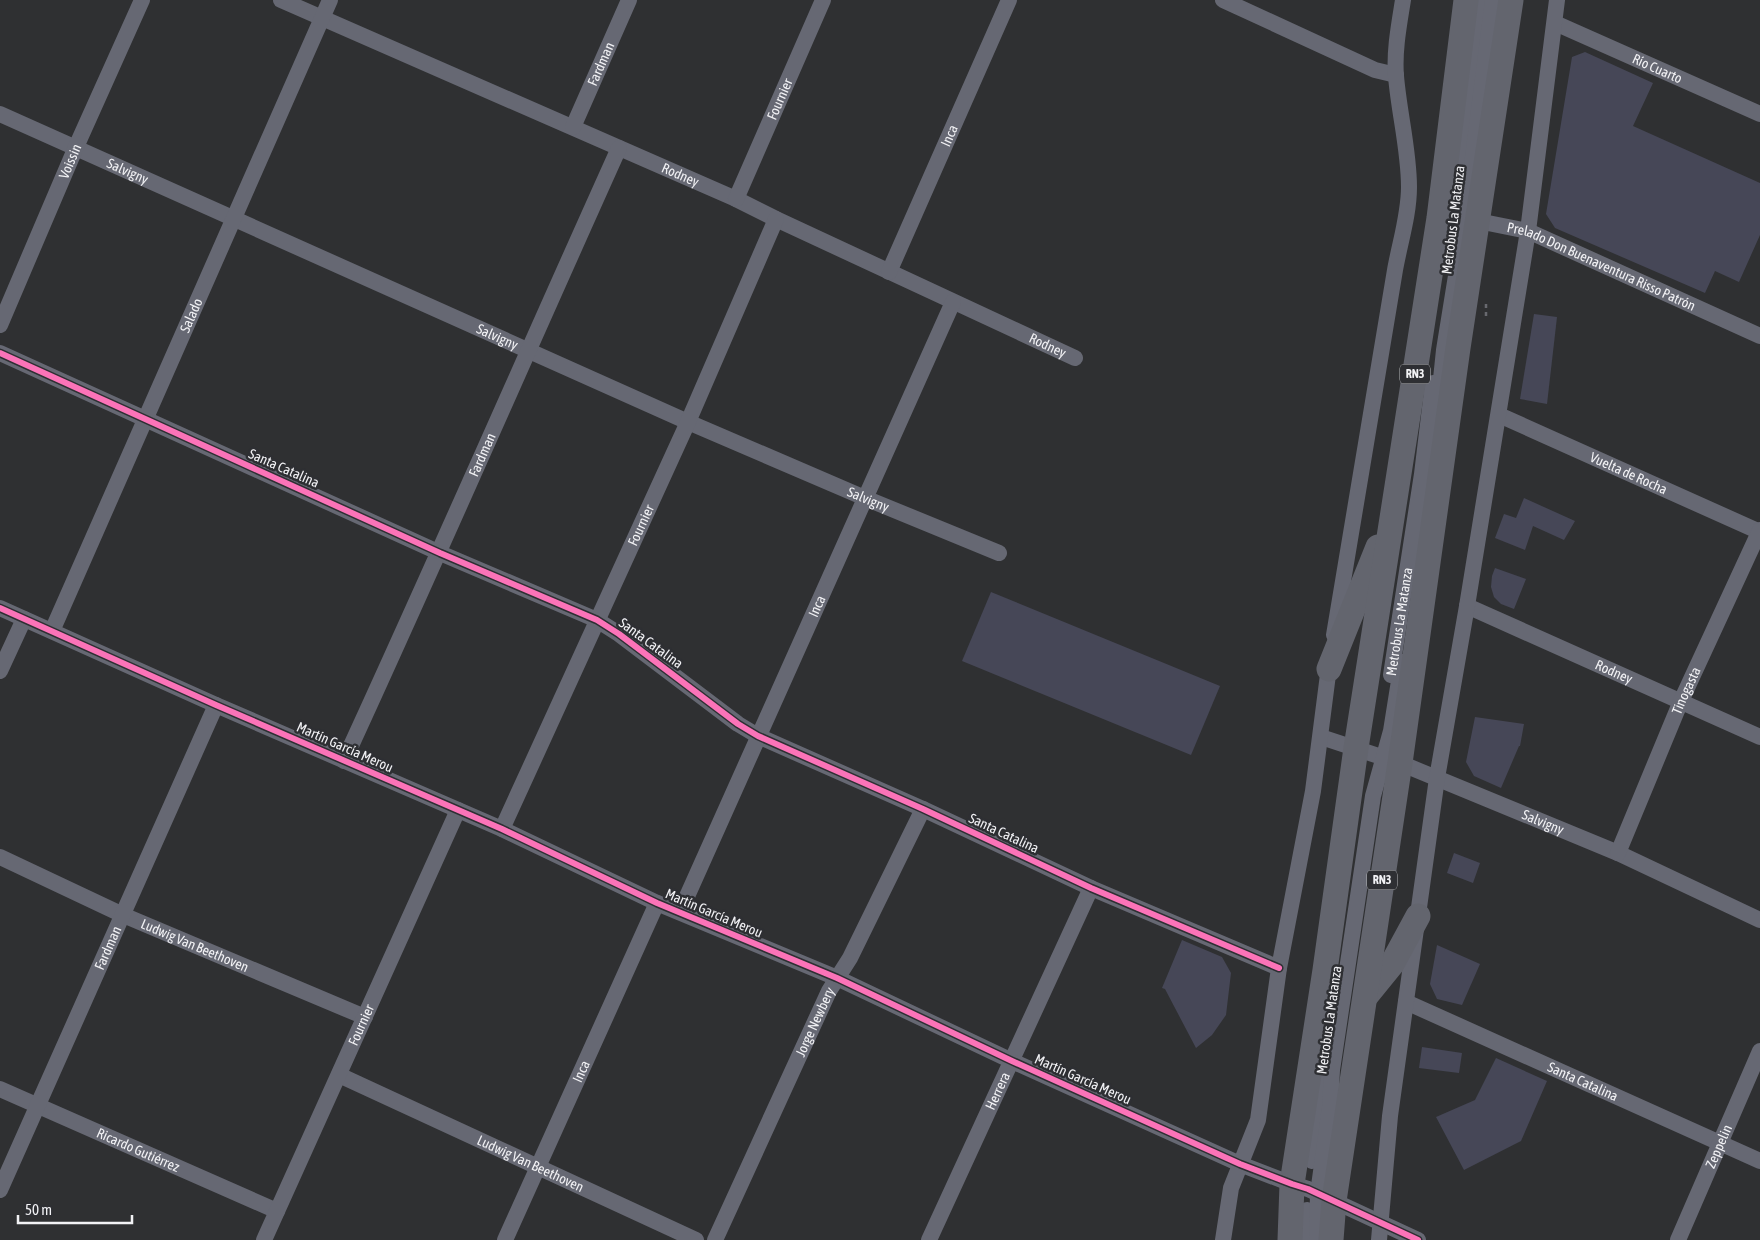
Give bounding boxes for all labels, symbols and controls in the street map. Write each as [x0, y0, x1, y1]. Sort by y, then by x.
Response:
street label: Fardman [584, 40, 617, 88]
street label: Río Cuarto [1630, 50, 1685, 86]
street label: Fournier [764, 75, 796, 122]
street label: Inca [937, 122, 961, 149]
street label: Voissin [55, 142, 84, 181]
street label: Salvigny [105, 155, 151, 188]
street label: Rodney [659, 160, 702, 190]
street label: Metrobus La Matanza [1438, 165, 1468, 275]
street label: Prelado Don Buenaventura Risso Patrón [1506, 219, 1698, 314]
street label: Salado [177, 296, 206, 335]
street label: Salvigny [474, 320, 521, 353]
street label: Rodney [1027, 330, 1069, 361]
road number: RN3 [1400, 364, 1430, 384]
street label: Fardman [465, 430, 499, 479]
street label: Santa Catalina [246, 445, 322, 491]
street label: Vuelta de Rocha [1587, 449, 1670, 497]
street label: Salvigny [845, 483, 892, 515]
street label: Fournier [625, 501, 657, 548]
street label: Metrobus La Matanza [1383, 566, 1415, 677]
street label: Inca [805, 593, 829, 620]
street label: Santa Catalina [616, 614, 686, 672]
street label: Rodney [1593, 656, 1635, 687]
street label: Tinogasta [1668, 664, 1704, 717]
street label: Martín García Merou [294, 719, 396, 775]
street label: Salvigny [1520, 806, 1567, 838]
street label: Santa Catalina [967, 810, 1041, 856]
road number: RN3 [1367, 870, 1397, 890]
street label: Martín García Merou [663, 885, 765, 941]
street label: Ludwig Van Beethoven [139, 916, 251, 975]
street label: Fardman [91, 924, 124, 972]
street label: Metrobus La Matanza [1313, 965, 1345, 1075]
street label: Jorge Newbery [792, 984, 838, 1059]
street label: Fournier [345, 1001, 378, 1048]
street label: Martín García Merou [1032, 1051, 1134, 1107]
street label: Inca [569, 1058, 593, 1085]
street label: Santa Catalina [1545, 1059, 1621, 1104]
street label: Herrera [982, 1070, 1013, 1112]
street label: Zeppelin [1702, 1122, 1735, 1171]
street label: Ricardo Gutiérrez [94, 1125, 182, 1175]
street label: Ludwig Van Beethoven [475, 1132, 586, 1195]
scale bar [18, 1192, 131, 1224]
text: 50 m [25, 1201, 52, 1218]

